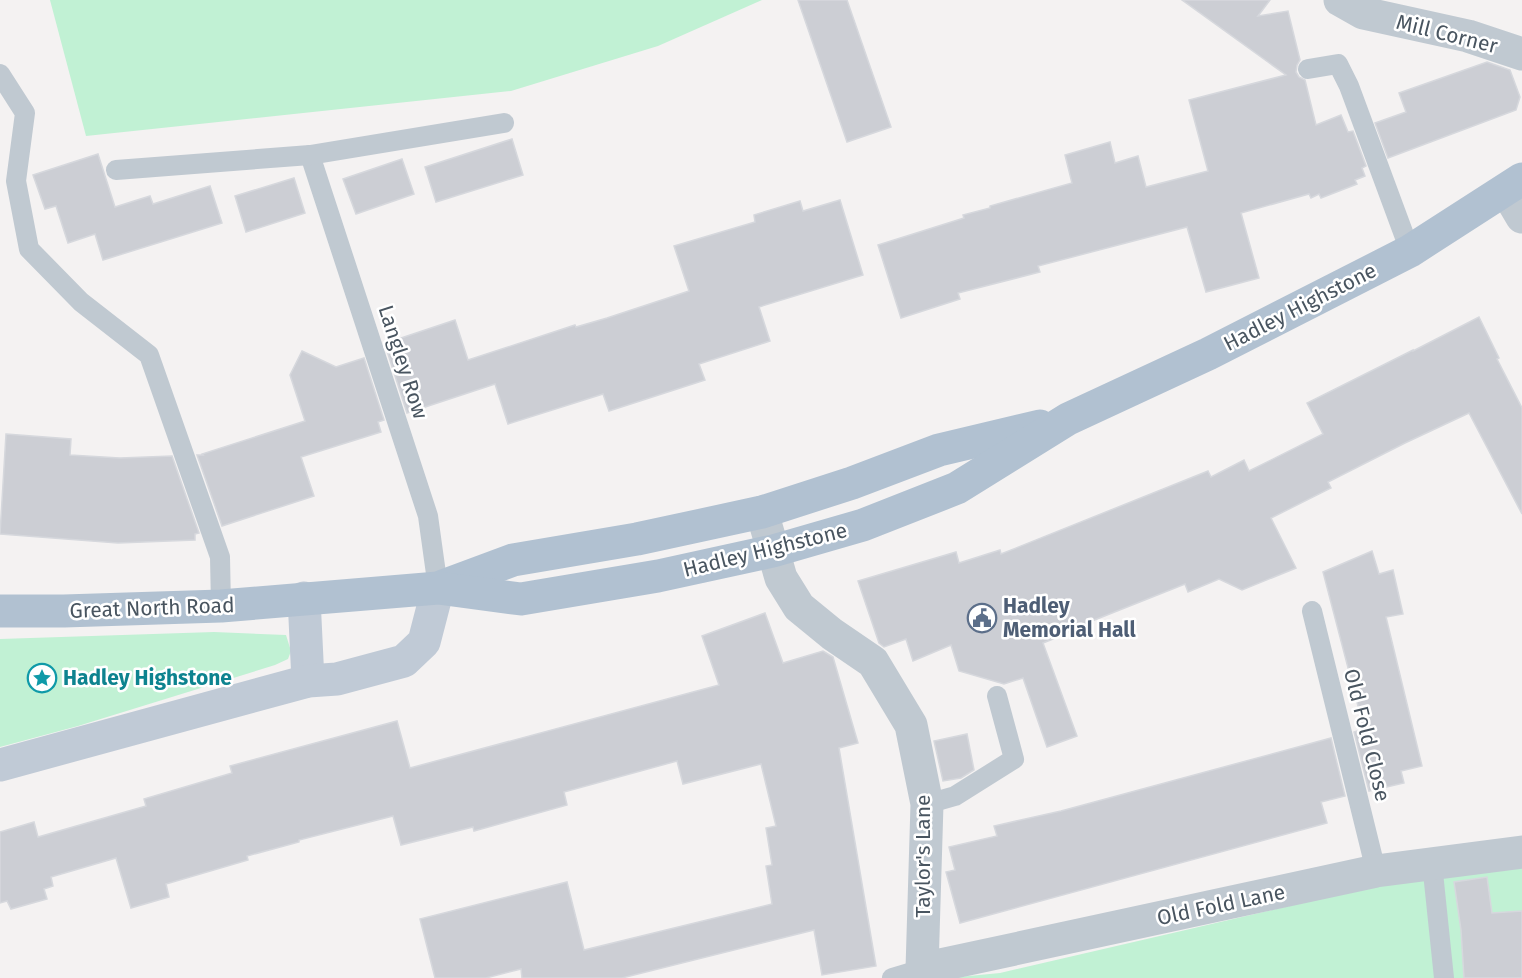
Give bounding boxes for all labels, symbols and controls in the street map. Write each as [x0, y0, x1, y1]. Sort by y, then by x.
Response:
street label: Mill Corner [1394, 9, 1500, 59]
street label: Hadley Highstone [1219, 257, 1381, 357]
street label: Langley Row [372, 302, 434, 422]
street label: Hadley Highstone [680, 517, 850, 583]
street label: Great North Road [69, 592, 235, 624]
place label: Hadley Memorial Hall [1003, 593, 1136, 643]
public building icon: Hadley Memorial Hall [966, 602, 998, 634]
place icon: Hadley Highstone [26, 662, 58, 694]
place label: Hadley Highstone [63, 665, 232, 691]
street label: Old Fold Close [1338, 666, 1396, 804]
street label: Taylor's Lane [910, 795, 936, 917]
street label: Old Fold Lane [1155, 879, 1287, 931]

